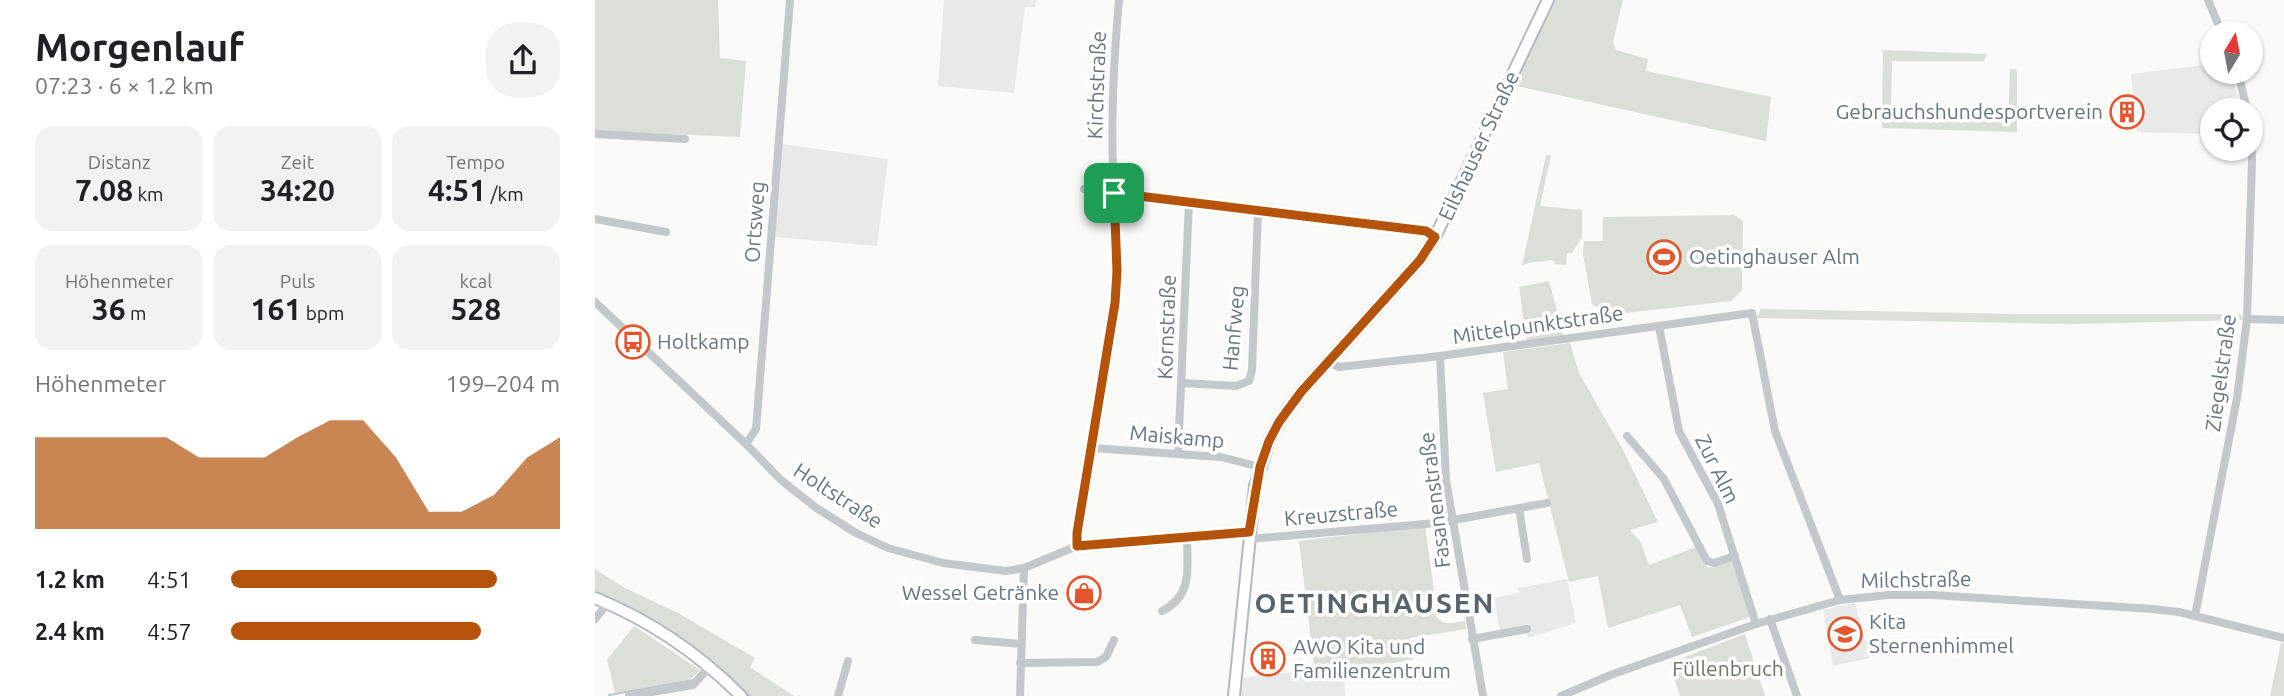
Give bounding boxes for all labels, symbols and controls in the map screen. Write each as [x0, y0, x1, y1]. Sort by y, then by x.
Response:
north arrow [2200, 21, 2263, 84]
map controls [2200, 21, 2263, 161]
button: share [486, 23, 560, 97]
text: Morgenlauf [35, 26, 244, 68]
street label: Kirchstraße [1082, 30, 1110, 140]
street label: Eilshauser Straße [1433, 67, 1523, 224]
text: 07:23 · 6 × 1.2 km [35, 73, 214, 98]
building icon: Gebrauchshundesportverein [2108, 93, 2146, 131]
button: locate [2200, 98, 2263, 161]
place label: Gebrauchshundesportverein [1835, 99, 2103, 123]
text: Distanz [88, 151, 151, 173]
text: Zeit [281, 151, 314, 173]
text: Tempo [446, 151, 505, 173]
pin [1084, 163, 1144, 223]
text: 7.08 [75, 173, 133, 207]
text: 34:20 [260, 173, 335, 207]
text: 4:51 [428, 173, 486, 207]
icon: arrive [1095, 174, 1133, 212]
street label: Ortsweg [739, 180, 769, 263]
text: km [133, 183, 163, 205]
text: /km [486, 183, 524, 205]
sports icon: Oetinghauser Alm [1645, 238, 1683, 276]
place label: Oetinghauser Alm [1689, 244, 1860, 268]
text: Höhenmeter [65, 270, 173, 292]
text: Puls [280, 270, 315, 292]
text: kcal [459, 270, 492, 292]
street label: Kornstraße [1152, 274, 1180, 380]
street label: Hanfweg [1217, 284, 1249, 372]
text: 36 [92, 292, 126, 326]
text: 161 [251, 292, 301, 326]
text: 528 [450, 292, 501, 326]
street label: Mittelpunktstraße [1451, 300, 1625, 348]
text: m [126, 302, 146, 324]
text: bpm [301, 302, 344, 324]
street label: Ziegelstraße [2200, 313, 2240, 433]
bus stop icon: Holtkamp [614, 323, 652, 361]
place label: Holtkamp [657, 329, 749, 353]
text: Höhenmeter [35, 371, 166, 396]
text: 199–204 m [446, 371, 560, 396]
street label: Maiskamp [1129, 420, 1225, 452]
street label: Zur Alm [1691, 430, 1745, 507]
street label: Fasanenstraße [1414, 431, 1454, 570]
street label: Holtstraße [790, 458, 887, 533]
street label: Kreuzstraße [1283, 496, 1399, 530]
street label: Milchstraße [1860, 566, 1972, 592]
text: 1.2 km [35, 567, 105, 592]
text: 4:51 [147, 567, 192, 592]
shop icon: Wessel Getränke [1065, 574, 1103, 612]
place label: Wessel Getränke [902, 580, 1059, 604]
district label: OETINGHAUSEN [1255, 587, 1495, 618]
place label: Kita Sternenhimmel [1869, 609, 2014, 657]
school or university icon: Kita Sternenhimmel [1826, 615, 1864, 653]
text: 2.4 km [35, 619, 105, 644]
text: 4:57 [147, 619, 192, 644]
place label: AWO Kita und Familienzentrum [1293, 634, 1451, 682]
building icon: AWO Kita und Familienzentrum [1249, 640, 1287, 678]
park label: Füllenbruch [1672, 656, 1784, 680]

